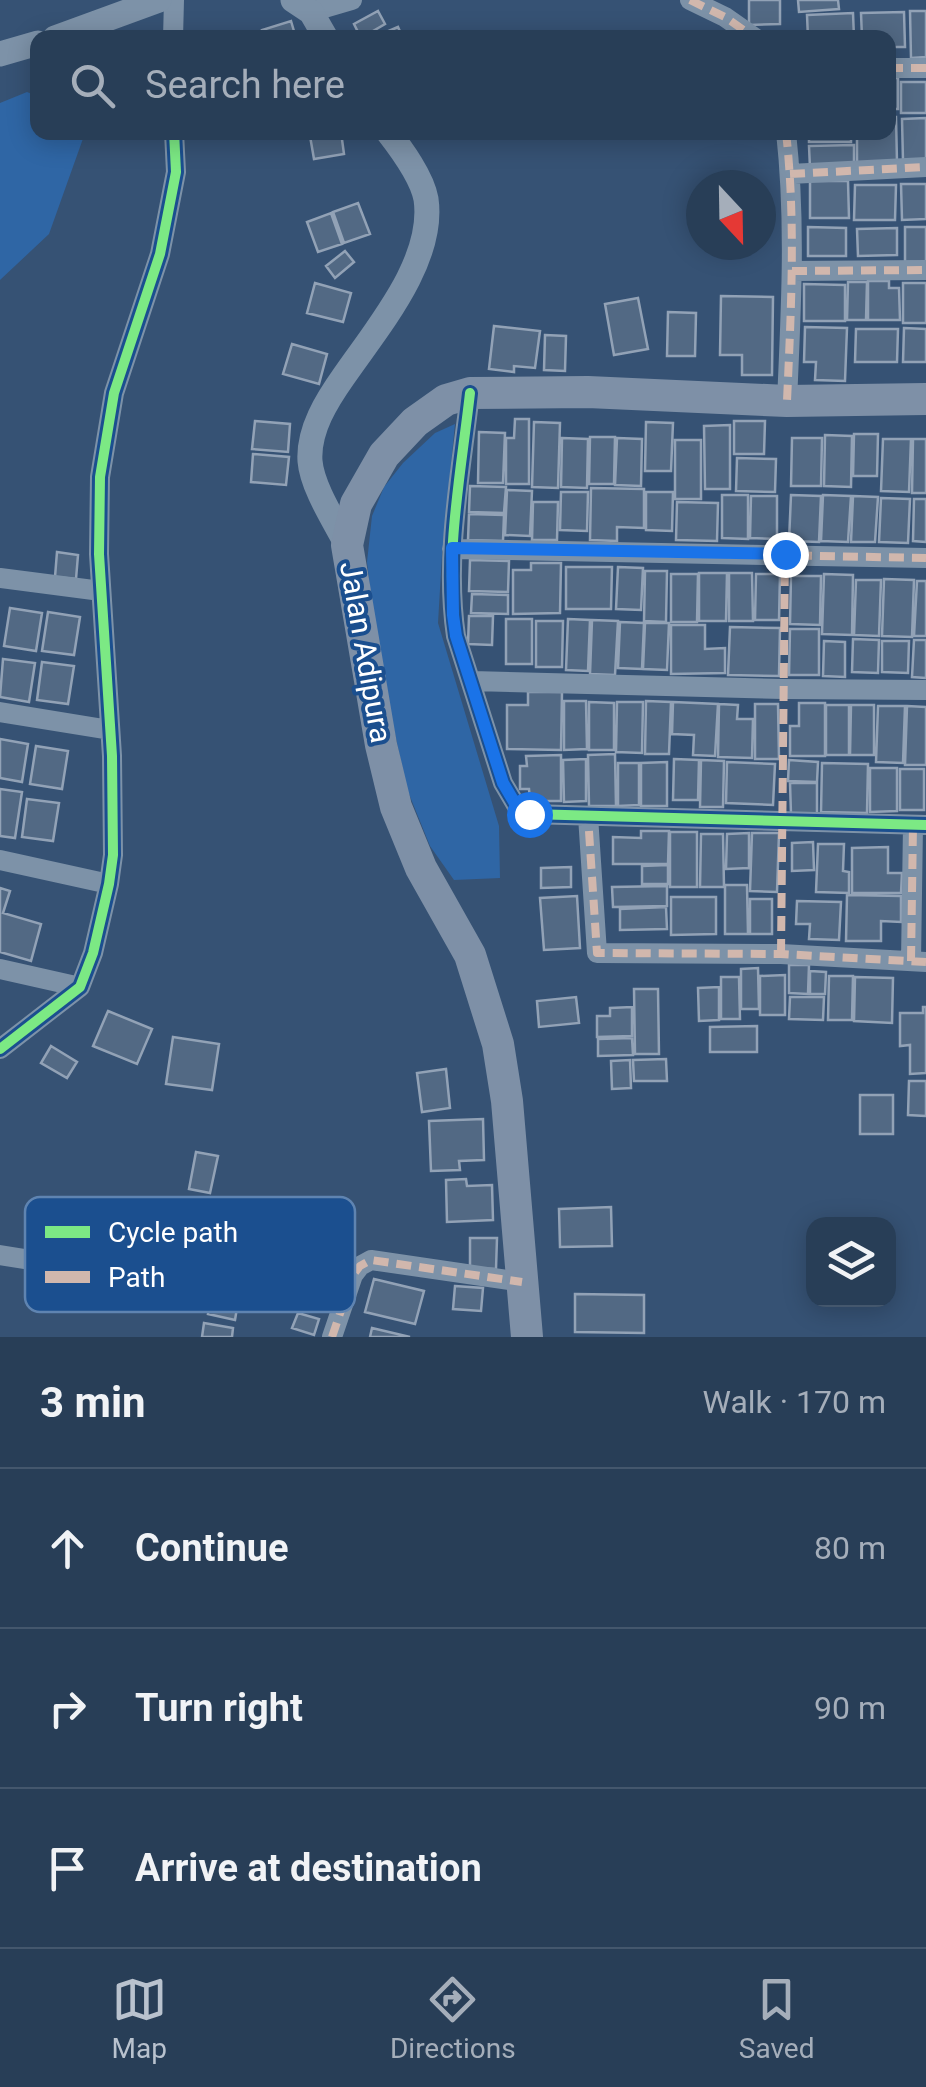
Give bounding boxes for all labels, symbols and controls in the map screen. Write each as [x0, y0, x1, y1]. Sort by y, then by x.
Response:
search box [30, 30, 896, 140]
icon: search [65, 58, 120, 113]
text: Search here [145, 63, 345, 107]
north arrow [686, 170, 776, 260]
route end [763, 532, 809, 578]
street label: Jalan Adipura [333, 559, 399, 745]
route start [507, 792, 553, 838]
legend [25, 1197, 355, 1312]
text: Cycle path [108, 1216, 238, 1249]
map controls [806, 1217, 896, 1307]
button: layers [806, 1217, 896, 1307]
text: Path [108, 1261, 165, 1294]
text: 3 min [40, 1378, 146, 1427]
text: Walk · 170 m [703, 1383, 886, 1421]
icon: ahead [40, 1521, 95, 1576]
text: Continue [135, 1526, 289, 1570]
text: 80 m [814, 1529, 886, 1567]
icon: right [40, 1681, 95, 1736]
text: Turn right [135, 1686, 303, 1730]
text: 90 m [814, 1689, 886, 1727]
icon: arrive [40, 1841, 95, 1896]
text: Arrive at destination [135, 1846, 482, 1890]
tab: Map [112, 1972, 167, 2065]
tab: Directions [390, 1972, 516, 2065]
tab: Saved [739, 1972, 814, 2065]

